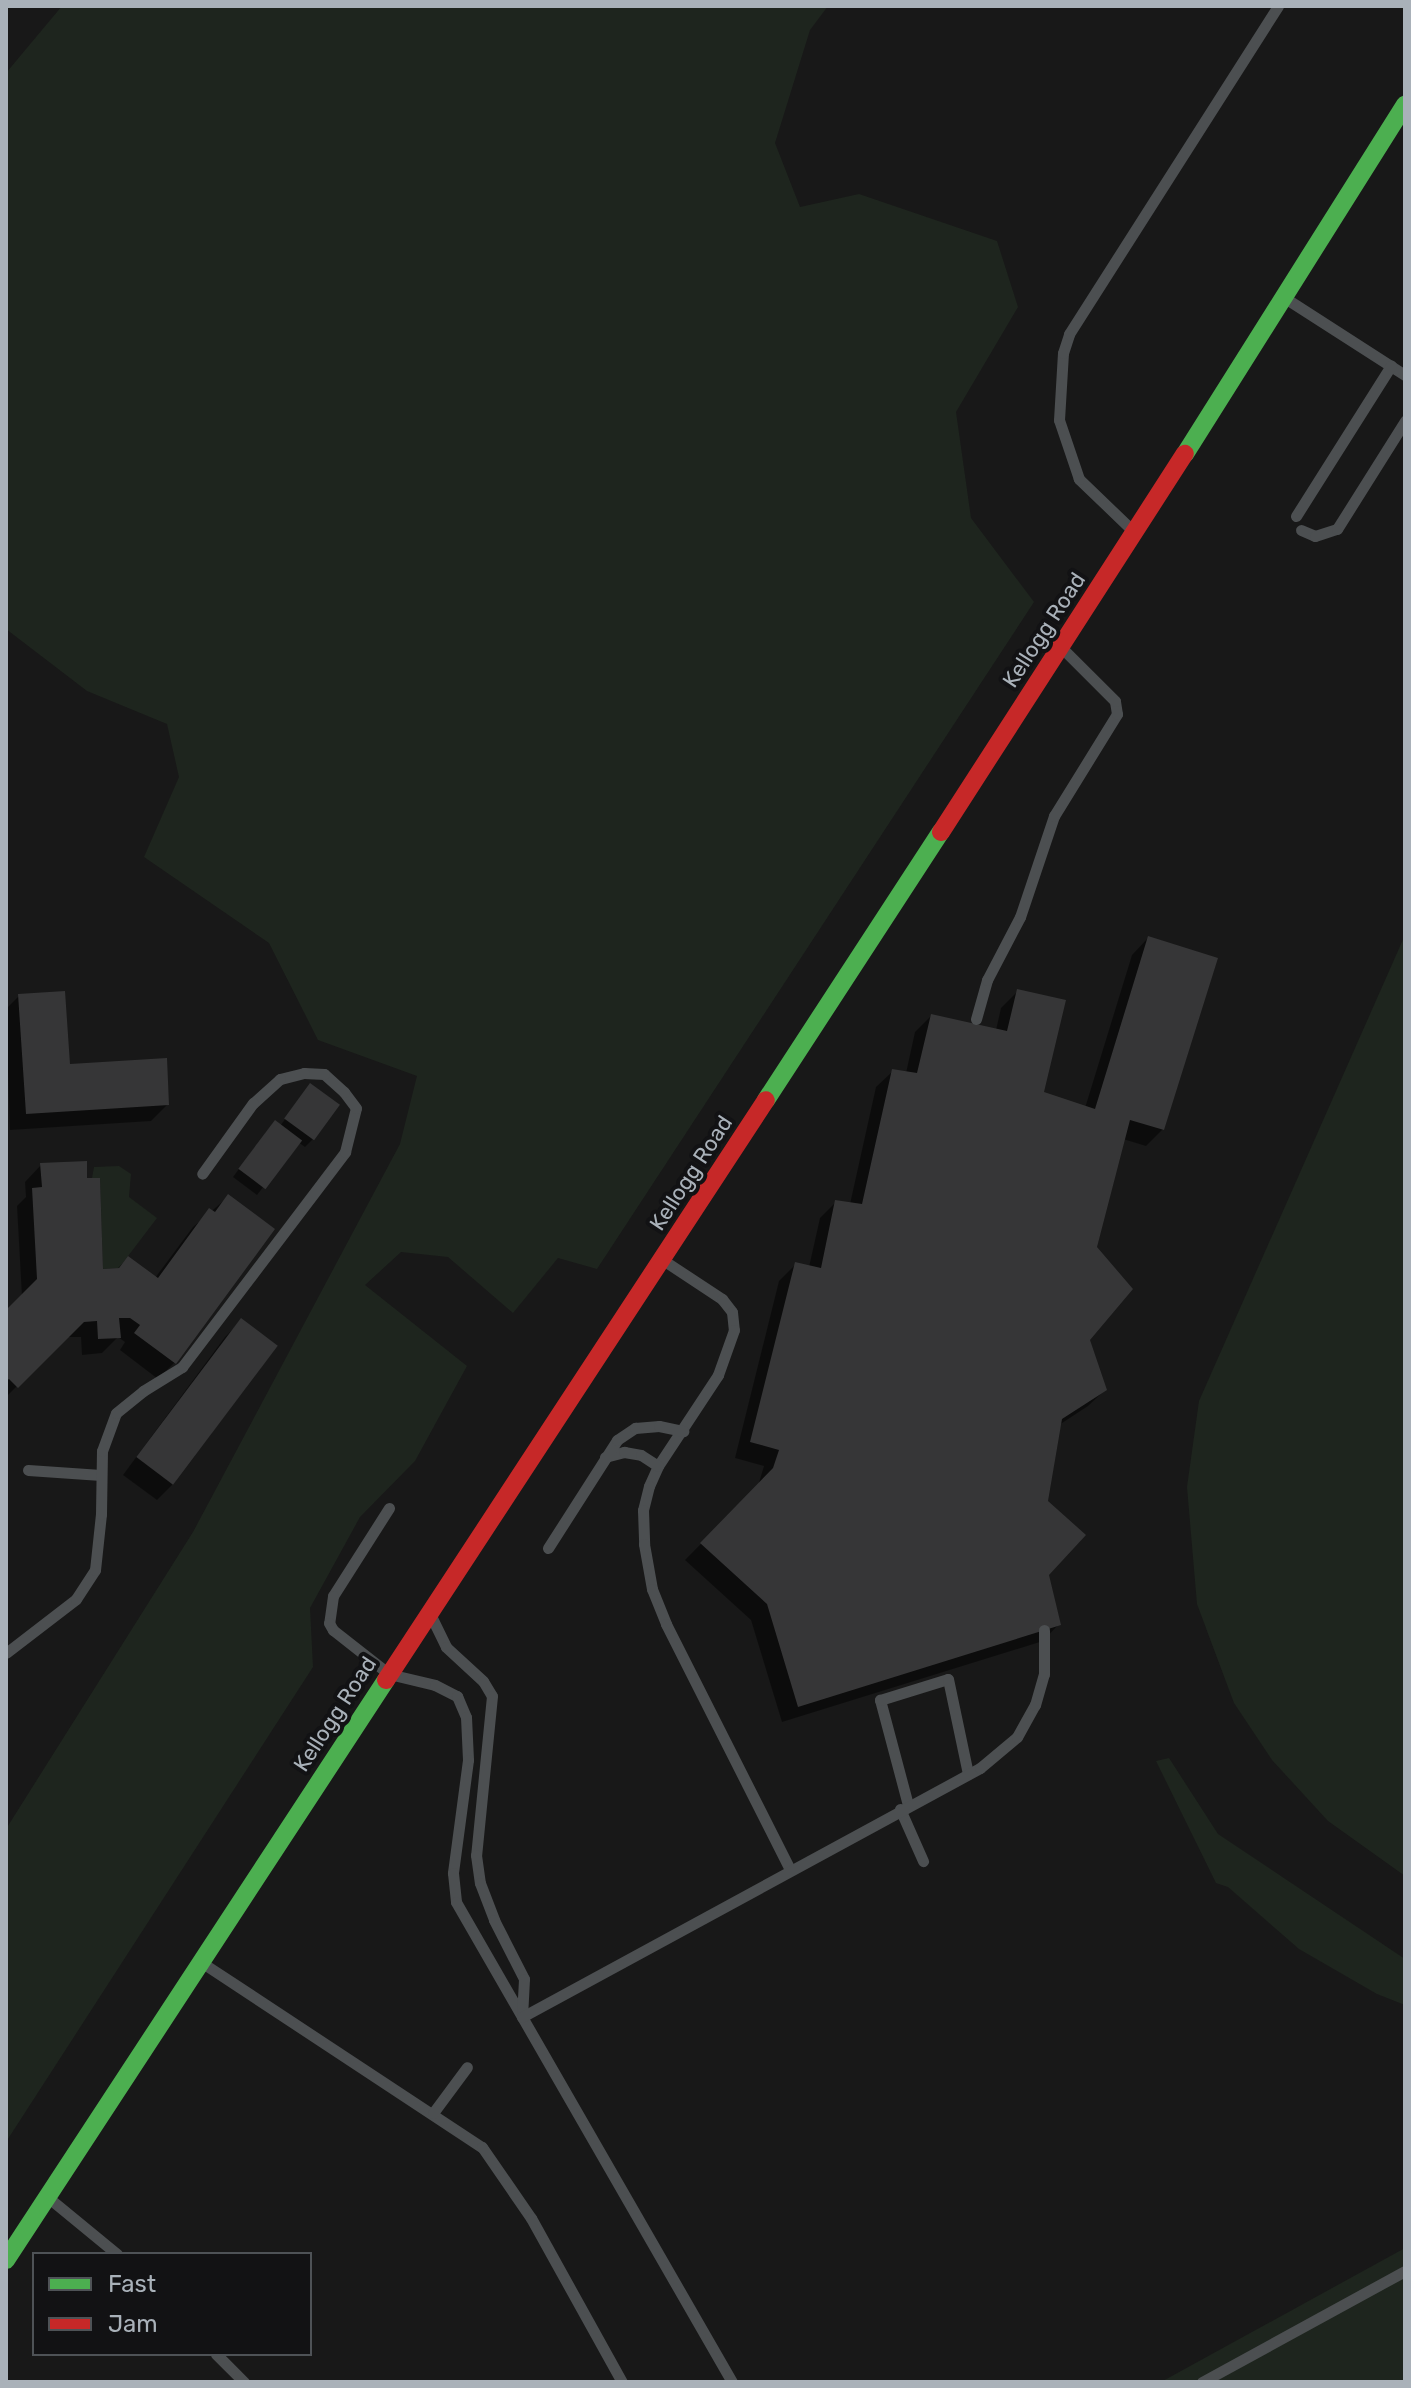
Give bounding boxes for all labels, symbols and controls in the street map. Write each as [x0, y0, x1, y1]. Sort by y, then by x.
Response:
street label: Kellogg Road [997, 567, 1091, 693]
street label: Kellogg Road [644, 1110, 738, 1236]
street label: Kellogg Road [288, 1651, 382, 1777]
legend [32, 2252, 312, 2356]
text: Fast [108, 2270, 156, 2298]
text: Jam [108, 2310, 158, 2338]

